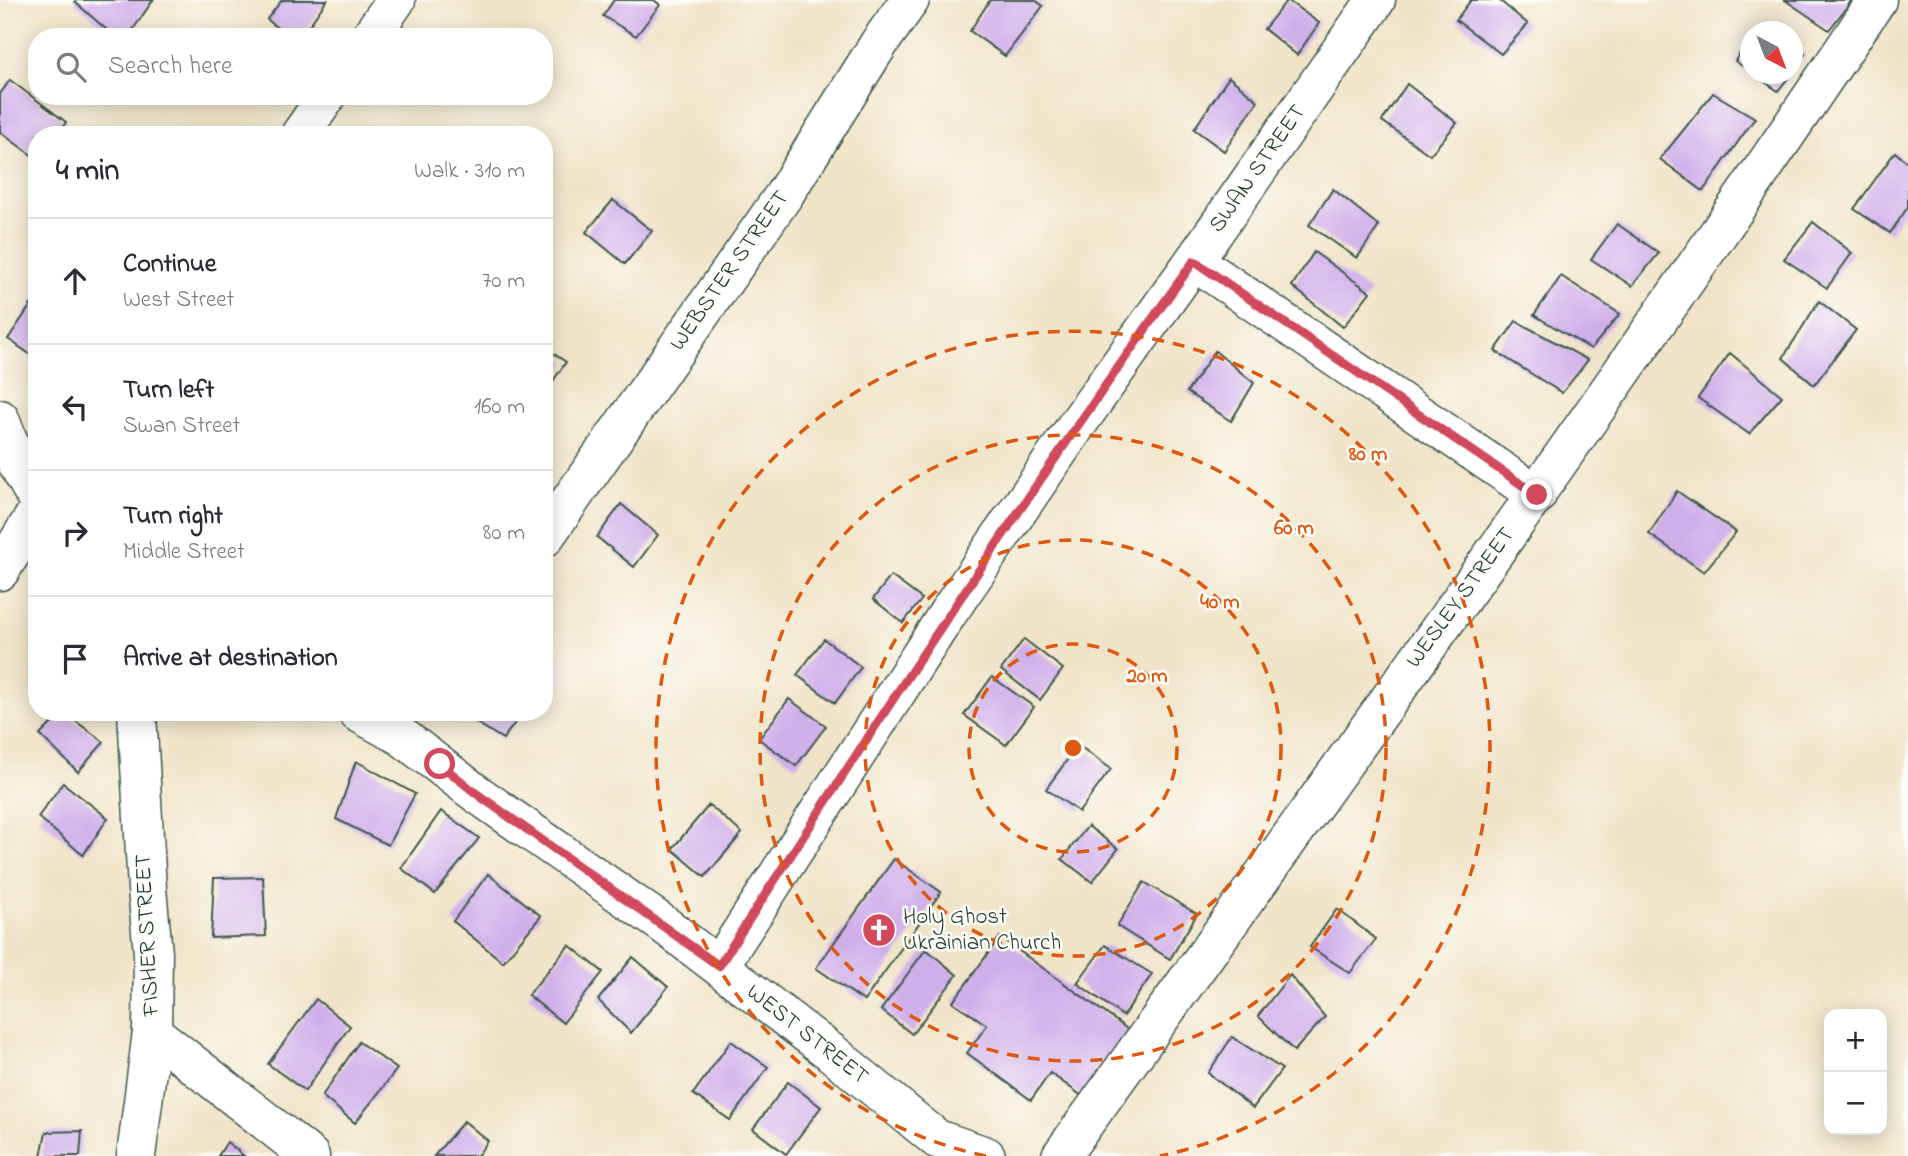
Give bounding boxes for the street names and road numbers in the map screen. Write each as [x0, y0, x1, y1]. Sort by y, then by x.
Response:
street label: SWAN STREET [1202, 98, 1314, 240]
street label: WEBSTER STREET [662, 184, 798, 358]
street label: WESLEY STREET [1399, 521, 1523, 675]
street label: FISHER STREET [127, 853, 169, 1018]
street label: WEST STREET [739, 977, 875, 1093]

